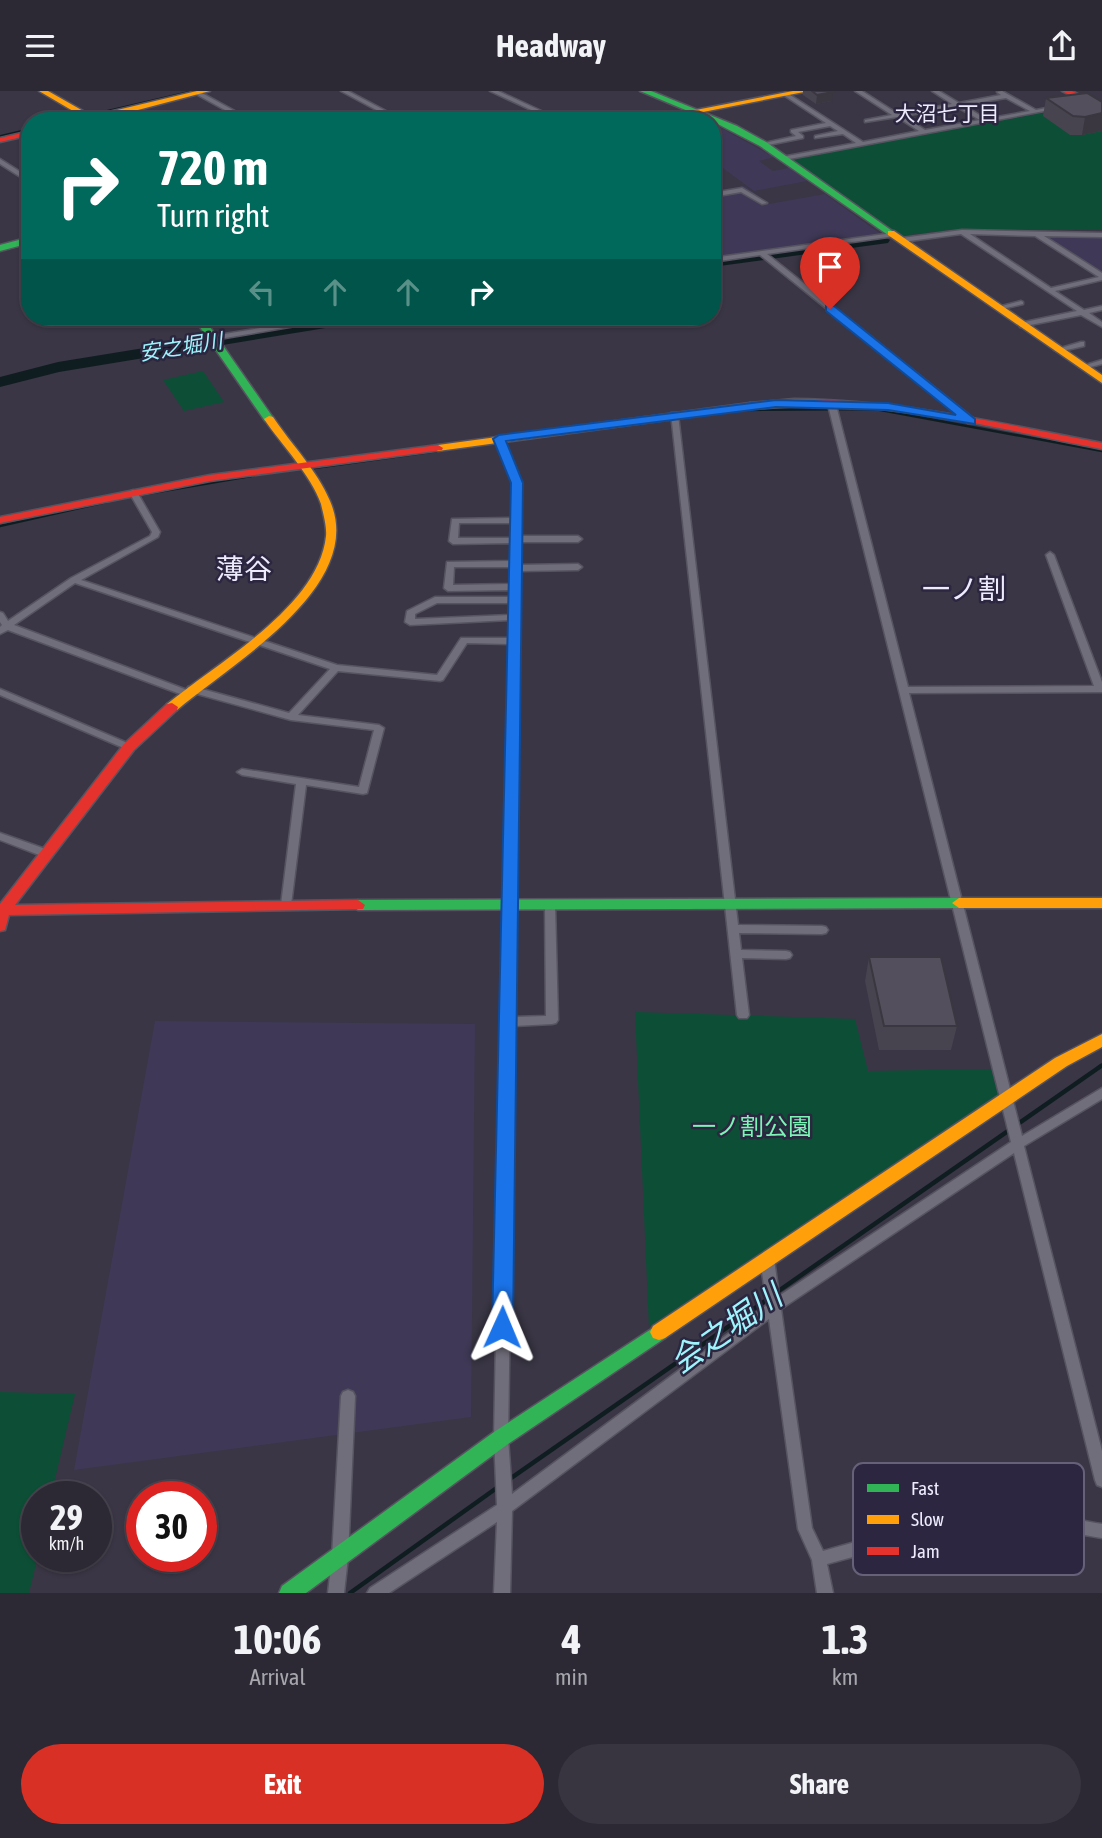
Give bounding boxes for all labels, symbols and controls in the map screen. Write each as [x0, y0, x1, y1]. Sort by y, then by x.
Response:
icon: menu [21, 27, 59, 65]
text: Headway [496, 27, 606, 64]
icon: share [1043, 27, 1081, 65]
district label: 大沼七丁目 [895, 101, 1000, 125]
text: 720 m [157, 139, 268, 195]
icon: right [42, 140, 133, 231]
text: Turn right [157, 197, 270, 234]
pin [800, 237, 860, 309]
icon: arrive [811, 248, 849, 286]
icon: left [243, 273, 281, 311]
icon: ahead [316, 273, 354, 311]
icon: ahead [389, 273, 427, 311]
icon: right [462, 273, 500, 311]
water label: 安之堀川 [137, 327, 226, 364]
district label: 薄谷 [216, 553, 272, 585]
district label: 一ノ割 [922, 573, 1006, 605]
park label: 一ノ割公園 [692, 1113, 812, 1140]
water label: 会之堀川 [663, 1275, 791, 1380]
position arrow [465, 1290, 539, 1364]
legend [853, 1463, 1084, 1575]
text: Fast [911, 1477, 939, 1499]
speed limit sign: 30 [126, 1481, 217, 1572]
text: 29 [50, 1497, 83, 1537]
text: Slow [911, 1508, 945, 1530]
text: km/h [49, 1533, 84, 1554]
text: Jam [911, 1540, 940, 1562]
text: 10:06 [233, 1615, 322, 1663]
text: 4 [562, 1615, 581, 1663]
text: 1.3 [822, 1615, 869, 1663]
text: Arrival [249, 1664, 306, 1690]
text: min [555, 1664, 588, 1690]
text: km [832, 1664, 858, 1690]
button: Exit [21, 1744, 544, 1824]
button: Share [558, 1744, 1081, 1824]

